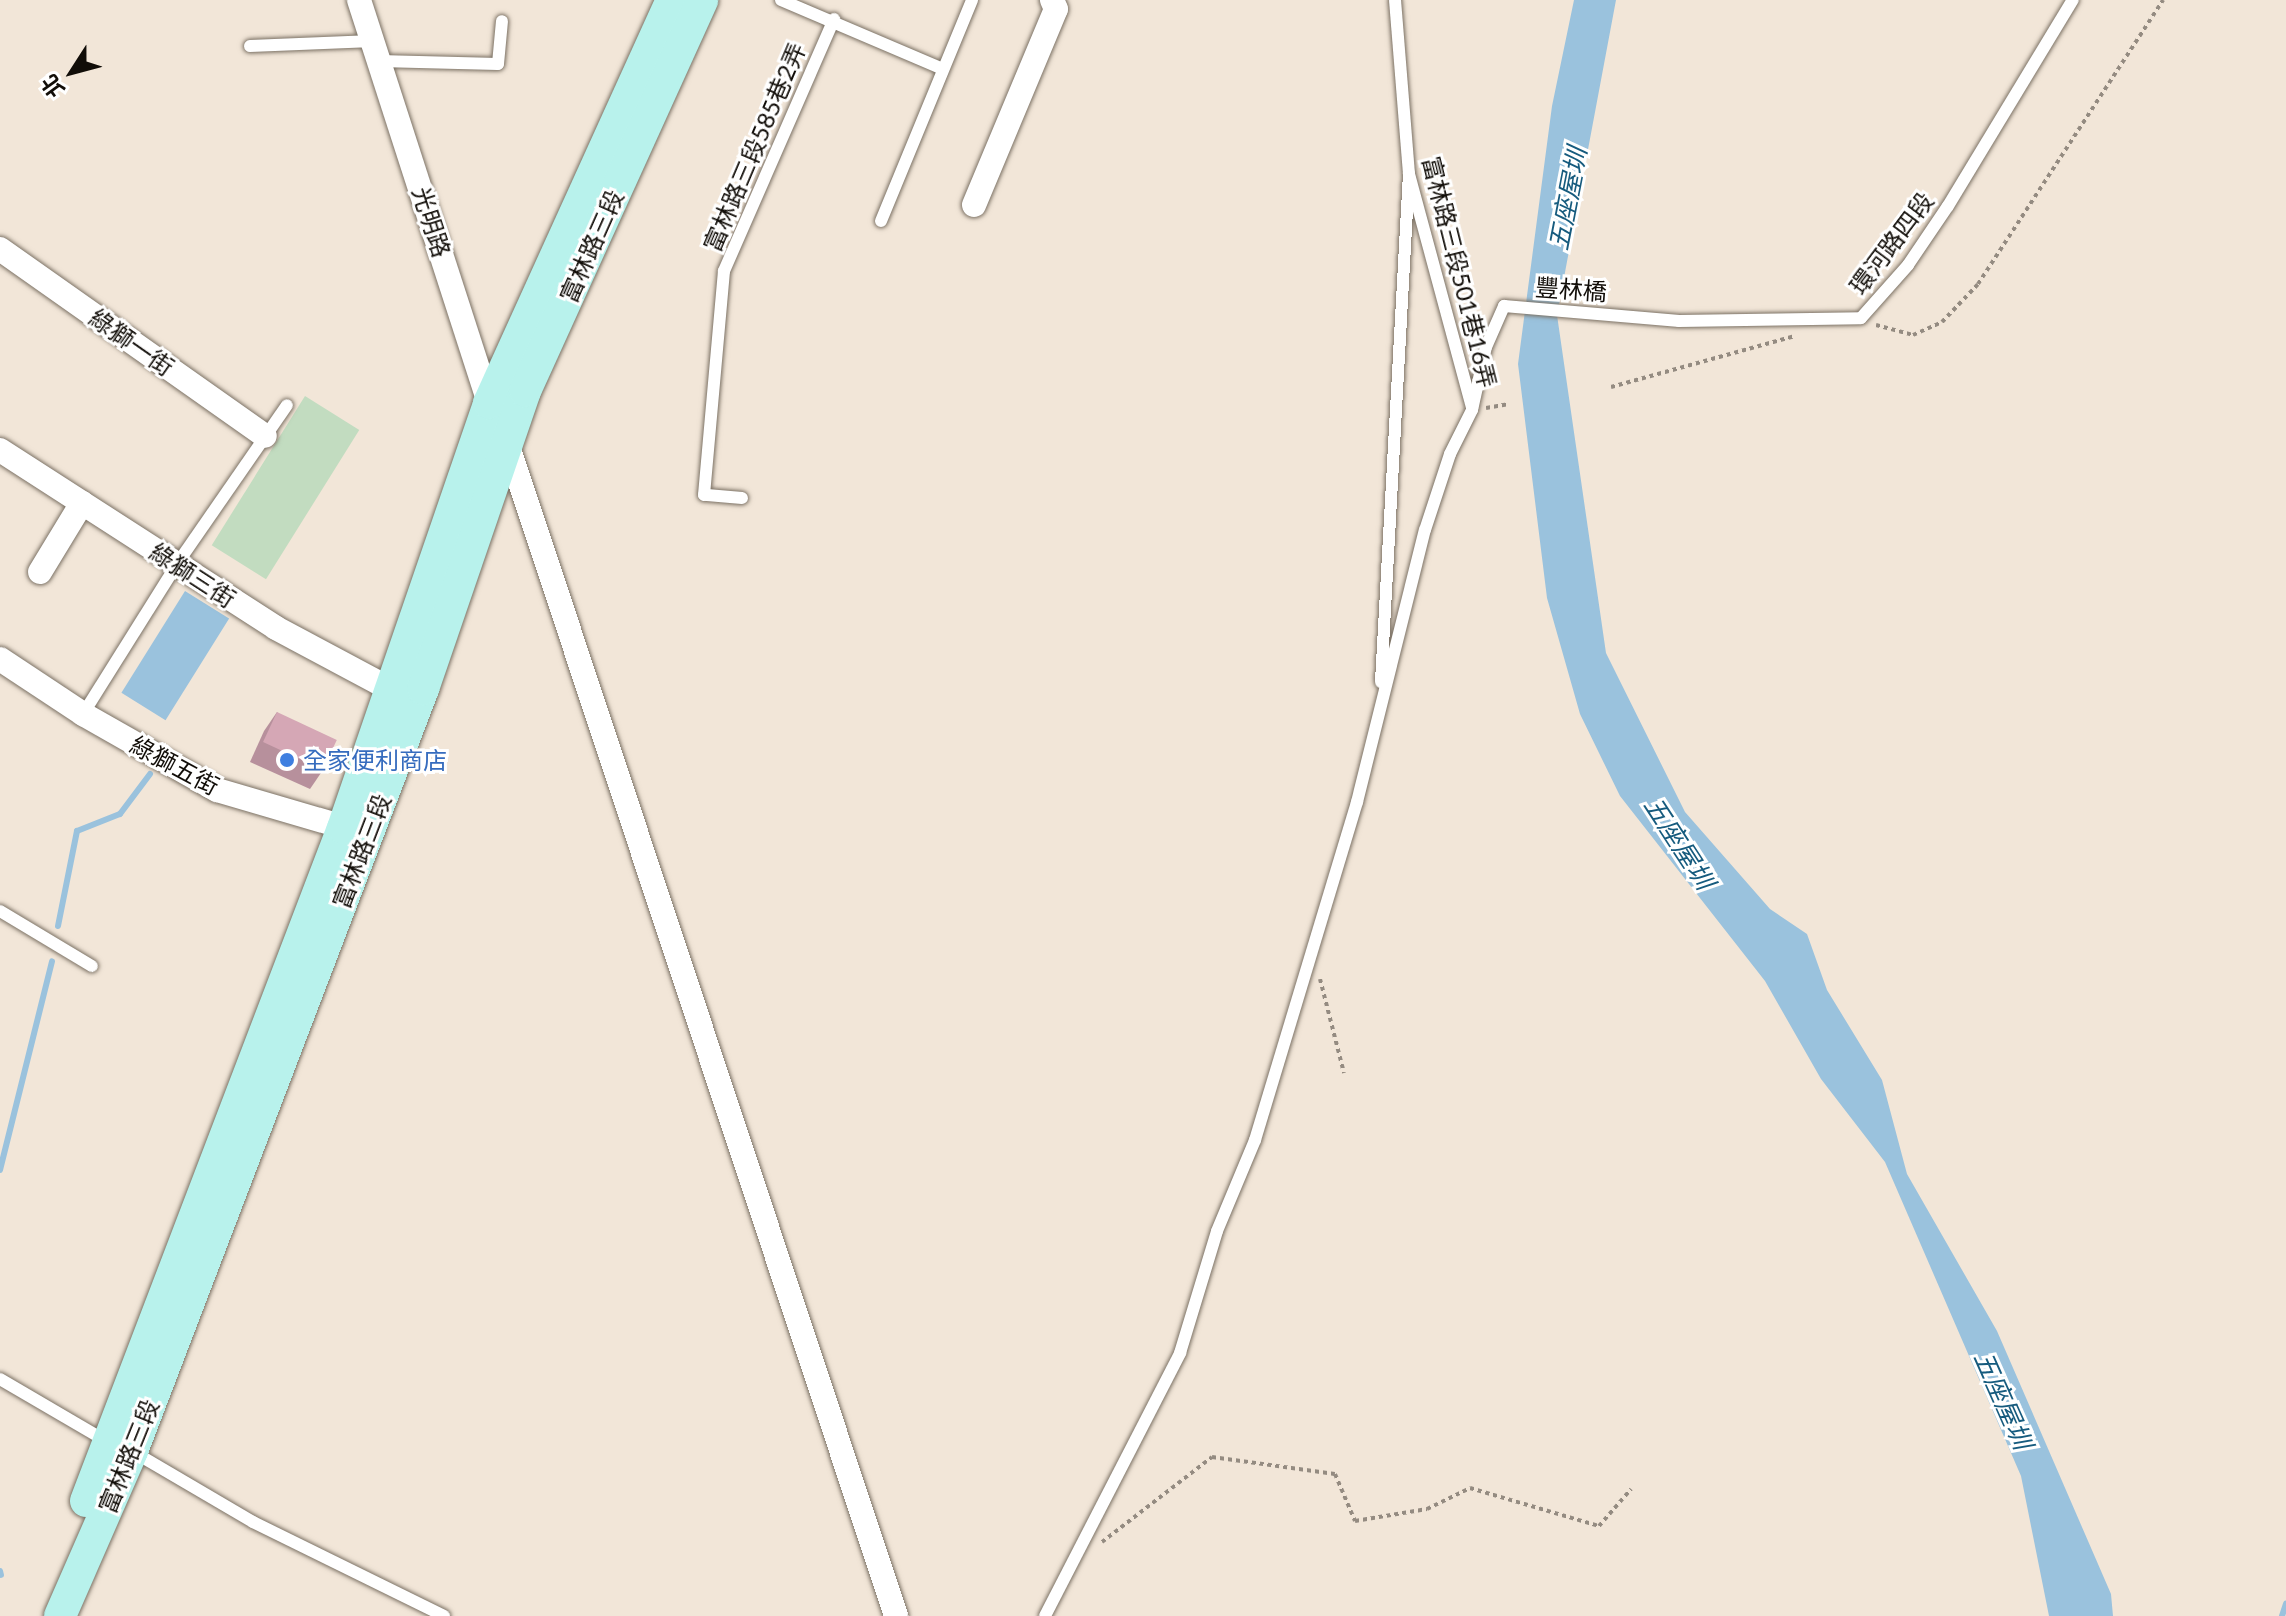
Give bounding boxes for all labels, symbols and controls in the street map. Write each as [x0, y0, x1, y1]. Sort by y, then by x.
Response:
north arrow [32, 32, 112, 112]
street label: 富林路三段585巷2弄 [697, 38, 811, 256]
text: 北 [35, 70, 70, 103]
water label: 五座屋圳 [1543, 145, 1593, 253]
street label: 富林路三段501巷16弄 [1417, 153, 1503, 391]
street label: 光明路 [407, 183, 457, 261]
street label: 富林路三段 [553, 185, 629, 307]
street label: 環河路四段 [1843, 186, 1939, 300]
street label: 豐林橋 [1534, 272, 1608, 306]
street label: 綠獅一街 [84, 303, 180, 381]
street label: 綠獅三街 [145, 537, 241, 613]
street label: 綠獅五街 [126, 730, 224, 800]
place label: 全家便利商店 [303, 746, 447, 774]
marker: 全家便利商店 [278, 751, 296, 769]
street label: 富林路三段 [326, 790, 396, 912]
water label: 五座屋圳 [1638, 791, 1720, 895]
water label: 五座屋圳 [1968, 1346, 2038, 1454]
street label: 富林路三段 [92, 1395, 164, 1517]

